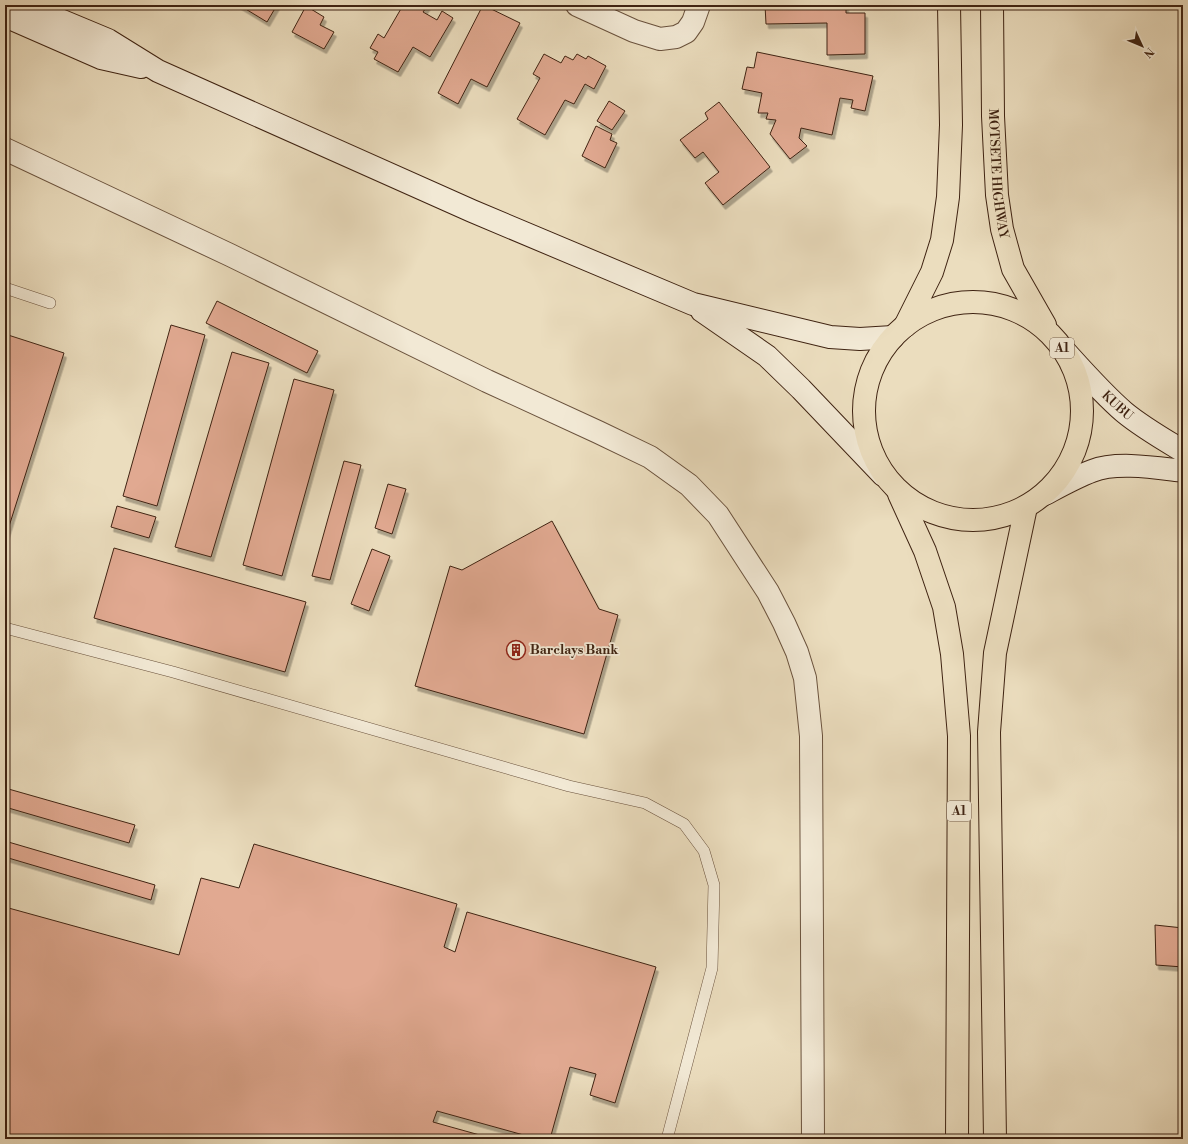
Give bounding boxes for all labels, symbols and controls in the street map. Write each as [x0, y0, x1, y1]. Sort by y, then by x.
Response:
north arrow [1122, 26, 1162, 66]
text: N [1140, 44, 1157, 60]
street label: MOTSETE HIGHWAY [985, 108, 1013, 242]
road number: A1 [1050, 338, 1074, 358]
street label: KUBU [1098, 387, 1137, 424]
building icon: Barclays Bank [505, 639, 527, 661]
place label: Barclays Bank [530, 642, 619, 658]
road number: A1 [947, 801, 971, 821]

